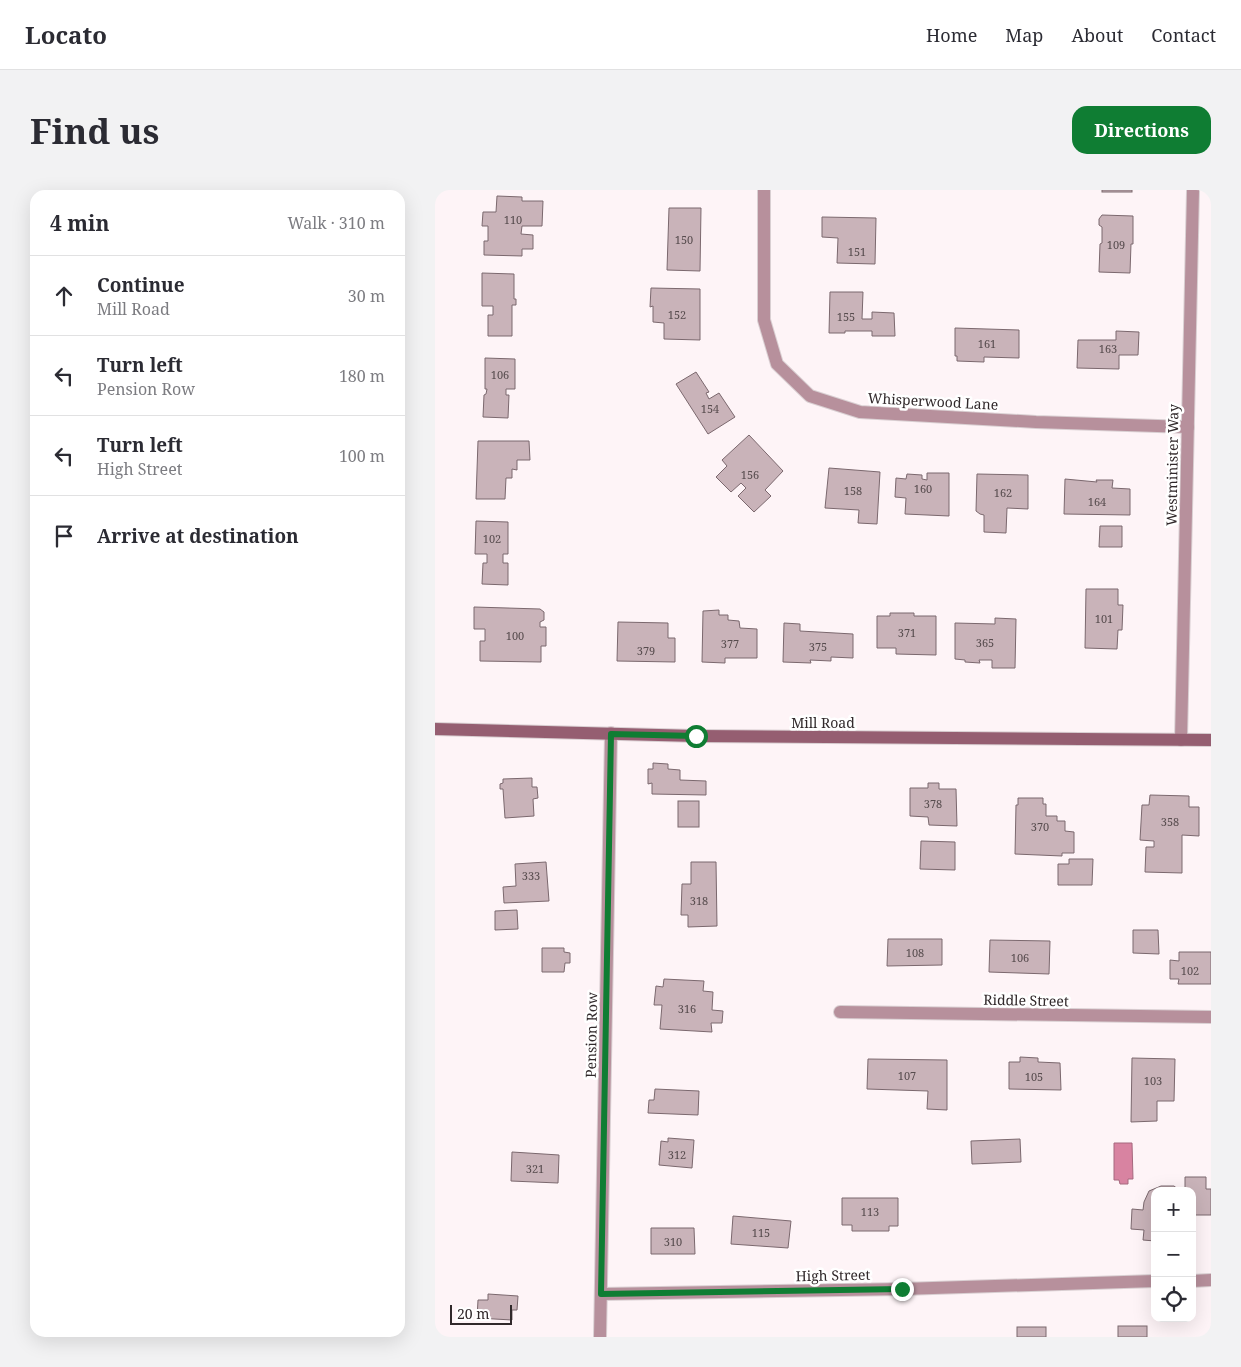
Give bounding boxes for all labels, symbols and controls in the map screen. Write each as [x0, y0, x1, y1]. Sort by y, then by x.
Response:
text: Locato [25, 18, 107, 51]
text: Home [926, 23, 977, 47]
text: Map [1005, 23, 1043, 47]
text: About [1071, 23, 1123, 47]
text: Contact [1151, 23, 1216, 47]
button: Directions [1072, 106, 1211, 154]
text: Find us [30, 107, 159, 154]
text: 4 min [50, 209, 109, 237]
text: Walk · 310 m [288, 212, 385, 234]
house number: 110 [504, 212, 522, 227]
house number: 150 [675, 232, 693, 247]
house number: 109 [1107, 237, 1125, 252]
house number: 151 [848, 244, 866, 259]
text: Continue [97, 272, 185, 298]
icon: ahead [50, 282, 78, 310]
text: 30 m [348, 285, 385, 307]
text: Mill Road [97, 298, 170, 320]
house number: 152 [668, 307, 686, 322]
house number: 155 [837, 309, 855, 324]
house number: 161 [978, 336, 996, 351]
house number: 163 [1099, 341, 1117, 356]
text: Turn left [97, 352, 183, 378]
icon: left [50, 362, 78, 390]
text: 180 m [339, 365, 385, 387]
house number: 106 [491, 367, 509, 382]
text: Pension Row [97, 378, 195, 400]
street label: Whisperwood Lane [867, 388, 999, 414]
house number: 154 [701, 401, 719, 416]
street label: Westminister Way [1161, 404, 1183, 526]
text: Turn left [97, 432, 183, 458]
icon: left [50, 442, 78, 470]
text: 100 m [339, 445, 385, 467]
text: High Street [97, 458, 182, 480]
house number: 156 [741, 467, 759, 482]
house number: 160 [914, 481, 932, 496]
house number: 158 [844, 483, 862, 498]
house number: 162 [994, 485, 1012, 500]
house number: 164 [1088, 494, 1106, 509]
icon: arrive [50, 522, 78, 550]
text: Arrive at destination [97, 523, 299, 549]
house number: 102 [483, 531, 501, 546]
house number: 101 [1095, 611, 1113, 626]
house number: 371 [898, 625, 916, 640]
house number: 100 [506, 628, 524, 643]
house number: 365 [976, 635, 994, 650]
house number: 377 [721, 636, 739, 651]
house number: 375 [809, 639, 827, 654]
house number: 379 [637, 643, 655, 658]
street label: Mill Road [791, 713, 855, 732]
route start [685, 725, 708, 748]
house number: 378 [924, 796, 942, 811]
house number: 358 [1161, 814, 1179, 829]
house number: 370 [1031, 819, 1049, 834]
house number: 333 [522, 868, 540, 883]
house number: 318 [690, 893, 708, 908]
house number: 108 [906, 945, 924, 960]
house number: 106 [1011, 950, 1029, 965]
house number: 102 [1181, 963, 1199, 978]
street label: Riddle Street [983, 990, 1069, 1010]
street label: Pension Row [581, 991, 601, 1078]
house number: 316 [678, 1001, 696, 1016]
house number: 107 [898, 1068, 916, 1083]
house number: 105 [1025, 1069, 1043, 1084]
house number: 103 [1144, 1073, 1162, 1088]
house number: 312 [668, 1147, 686, 1162]
house number: 321 [526, 1161, 544, 1176]
map controls [1151, 1187, 1196, 1322]
button: + [1151, 1187, 1196, 1232]
house number: 113 [861, 1204, 879, 1219]
house number: 115 [752, 1225, 770, 1240]
button: − [1151, 1232, 1196, 1277]
house number: 310 [664, 1234, 682, 1249]
street label: High Street [795, 1265, 871, 1285]
button: locate [1151, 1277, 1196, 1322]
route end [891, 1278, 914, 1301]
scale bar [450, 1302, 513, 1325]
text: 20 m [457, 1304, 490, 1323]

